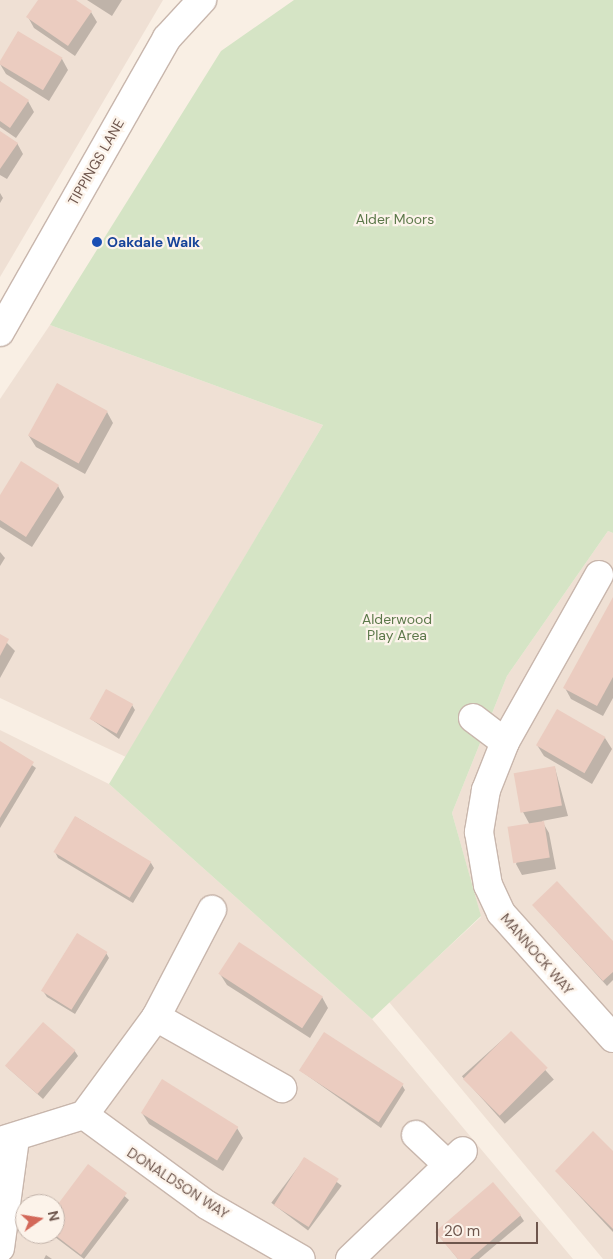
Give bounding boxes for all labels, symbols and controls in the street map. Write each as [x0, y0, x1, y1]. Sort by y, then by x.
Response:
street label: TIPPINGS LANE [64, 116, 128, 208]
park label: Alder Moors [356, 211, 434, 227]
place label: Oakdale Walk [107, 234, 200, 250]
marker: Oakdale Walk [91, 236, 103, 248]
park label: Alderwood Play Area [362, 611, 432, 644]
street label: MANNOCK WAY [497, 910, 577, 998]
street label: DONALDSON WAY [124, 1144, 232, 1222]
north arrow [15, 1194, 65, 1244]
text: N [44, 1209, 64, 1223]
scale bar [438, 1212, 540, 1244]
text: 20 m [444, 1221, 480, 1241]

